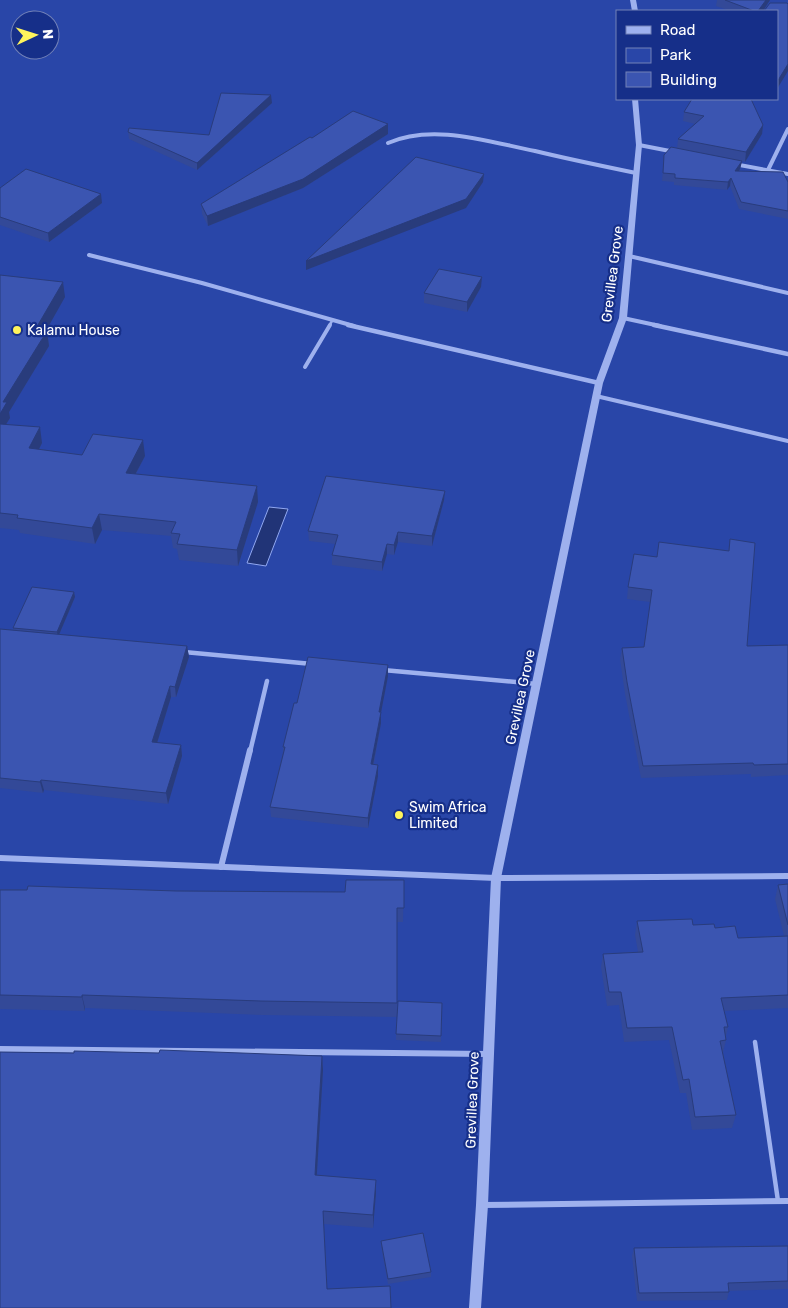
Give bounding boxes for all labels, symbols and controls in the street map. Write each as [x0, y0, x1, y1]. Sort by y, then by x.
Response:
north arrow [10, 10, 60, 60]
legend [616, 10, 778, 100]
text: Road [660, 21, 696, 39]
text: N [39, 29, 56, 40]
text: Park [660, 46, 691, 64]
text: Building [660, 71, 717, 89]
street label: Grevillea Grove [598, 225, 627, 323]
place label: Kalamu House [27, 322, 120, 339]
marker: Kalamu House [11, 324, 23, 336]
street label: Grevillea Grove [502, 648, 539, 746]
place label: Swim Africa Limited [409, 799, 486, 832]
marker: Swim Africa Limited [393, 809, 405, 821]
street label: Grevillea Grove [462, 1051, 483, 1149]

